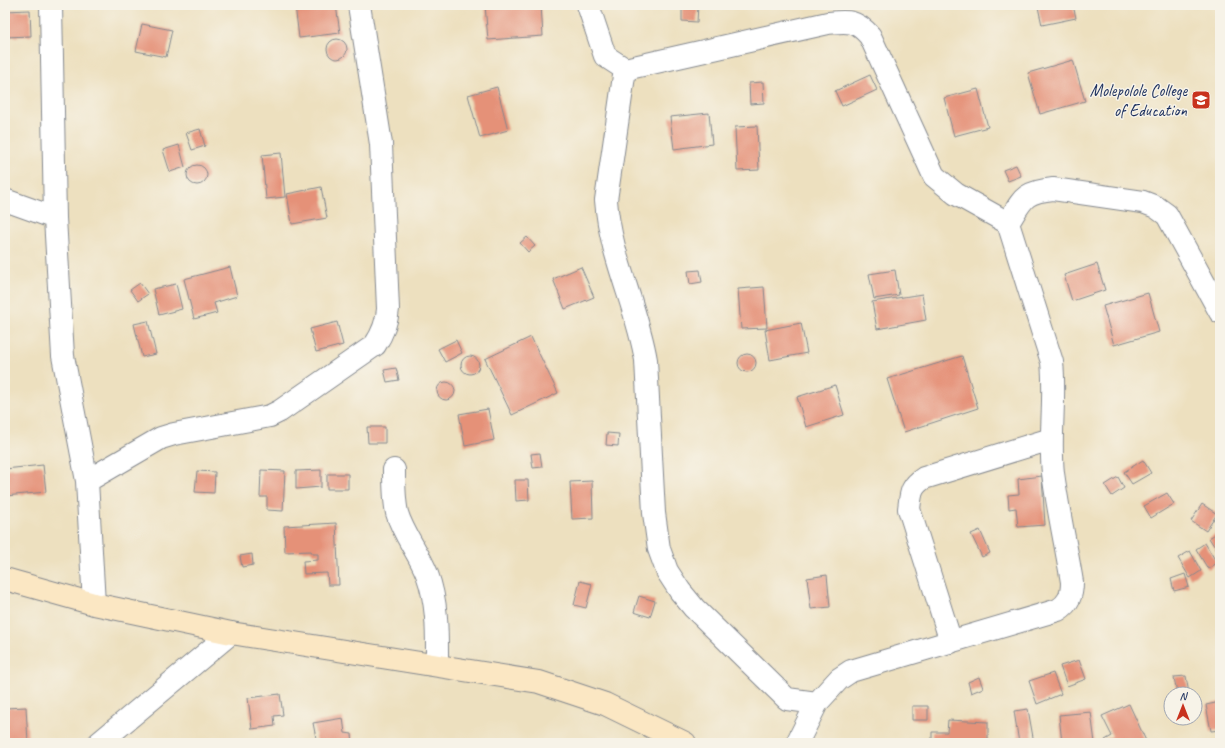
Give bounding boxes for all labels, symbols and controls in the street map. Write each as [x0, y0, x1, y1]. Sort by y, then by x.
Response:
place label: Molepolole College of Education [1090, 80, 1188, 121]
school or university icon: Molepolole College of Education [1190, 89, 1212, 111]
north arrow [1163, 686, 1203, 726]
text: N [1180, 689, 1189, 703]

